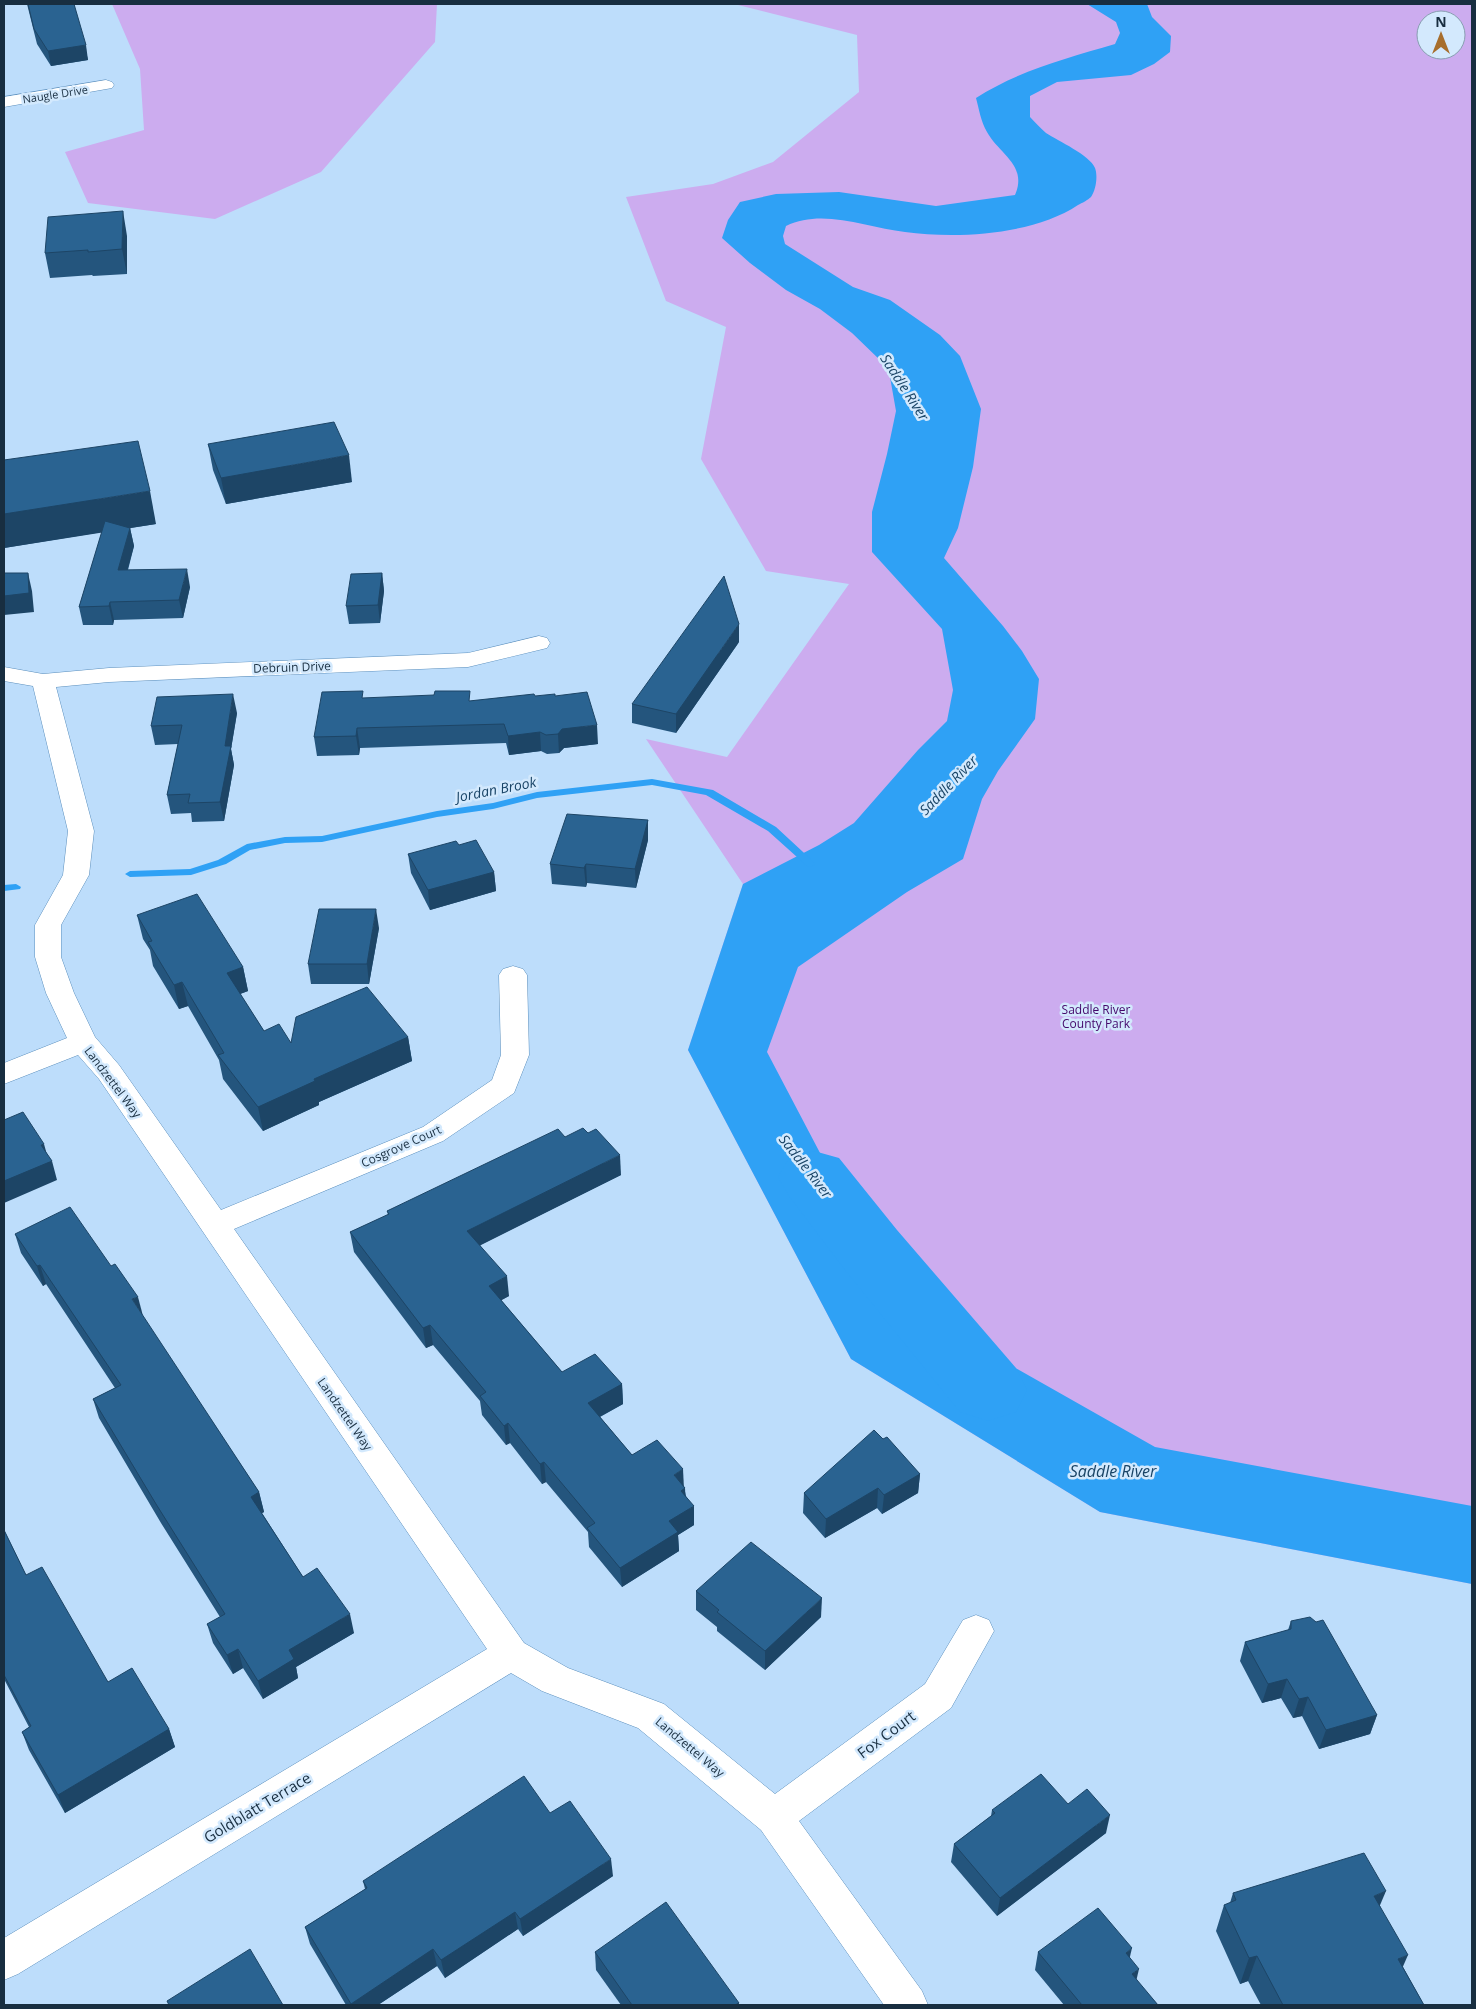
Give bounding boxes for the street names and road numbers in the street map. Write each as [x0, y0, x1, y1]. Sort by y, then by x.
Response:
street label: Naugle Drive [21, 81, 89, 107]
street label: Debruin Drive [253, 657, 331, 677]
street label: Landzettel Way [81, 1043, 146, 1122]
street label: Cosgrove Court [358, 1121, 444, 1171]
street label: Landzettel Way [314, 1374, 377, 1455]
street label: Fox Court [853, 1706, 919, 1762]
street label: Landzettel Way [652, 1713, 729, 1782]
street label: Goldblatt Terrace [200, 1767, 314, 1847]

